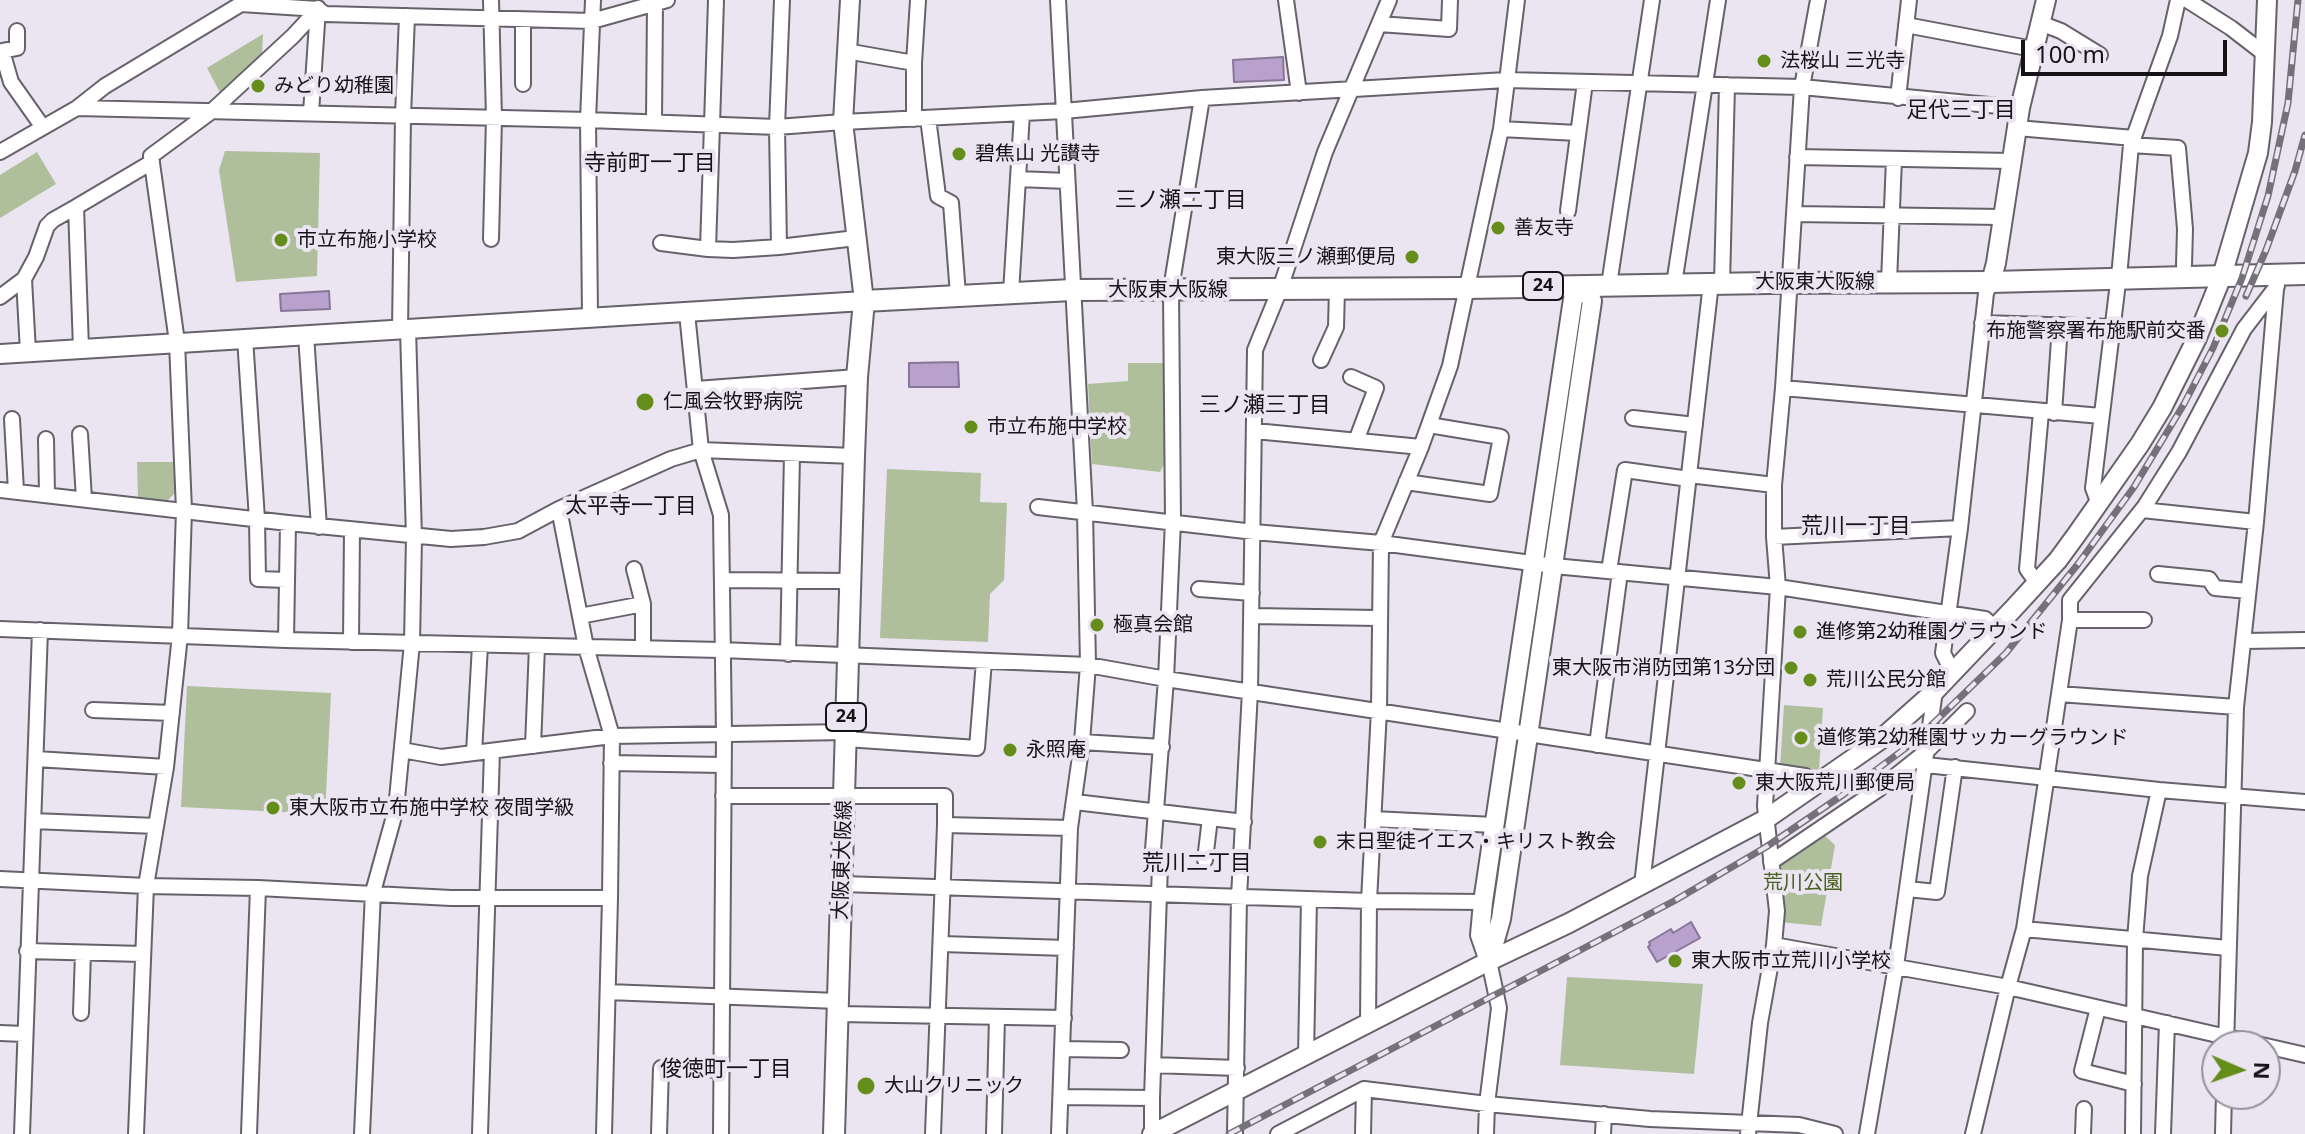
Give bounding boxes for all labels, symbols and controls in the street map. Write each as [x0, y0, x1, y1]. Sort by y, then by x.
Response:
scale bar [2025, 24, 2231, 74]
text: 100 m [2035, 37, 2105, 70]
place label: 法桜山 三光寺 [1780, 49, 1905, 73]
marker: 法桜山 三光寺 [1755, 52, 1773, 70]
place label: みどり幼稚園 [274, 74, 394, 98]
marker: みどり幼稚園 [249, 77, 267, 95]
district label: 足代三丁目 [1906, 98, 2016, 124]
place label: 碧焦山 光讃寺 [975, 142, 1100, 166]
marker: 碧焦山 光讃寺 [950, 145, 968, 163]
district label: 寺前町一丁目 [584, 151, 716, 177]
district label: 三ノ瀬二丁目 [1115, 188, 1247, 214]
place label: 善友寺 [1514, 216, 1574, 240]
marker: 善友寺 [1489, 219, 1507, 237]
place label: 市立布施小学校 [297, 228, 437, 252]
marker: 市立布施小学校 [272, 231, 290, 249]
place label: 東大阪三ノ瀬郵便局 [1216, 245, 1396, 269]
marker: 東大阪三ノ瀬郵便局 [1403, 248, 1421, 266]
street label: 大阪東大阪線 [1755, 270, 1875, 294]
road number: 24 [1523, 272, 1563, 300]
street label: 大阪東大阪線 [1108, 278, 1228, 302]
place label: 布施警察署布施駅前交番 [1986, 319, 2206, 343]
marker: 布施警察署布施駅前交番 [2213, 322, 2231, 340]
place label: 仁風会牧野病院 [663, 390, 803, 414]
marker: 仁風会牧野病院 [634, 391, 656, 413]
district label: 三ノ瀬三丁目 [1199, 393, 1331, 419]
place label: 市立布施中学校 [987, 415, 1127, 439]
marker: 市立布施中学校 [962, 418, 980, 436]
district label: 太平寺一丁目 [565, 494, 697, 520]
district label: 荒川一丁目 [1801, 514, 1911, 540]
place label: 極真会館 [1113, 613, 1193, 637]
marker: 極真会館 [1088, 616, 1106, 634]
place label: 進修第2幼稚園グラウンド [1816, 620, 2047, 644]
marker: 進修第2幼稚園グラウンド [1791, 623, 1809, 641]
place label: 東大阪市消防団第13分団 [1552, 656, 1775, 680]
marker: 東大阪市消防団第13分団 [1782, 659, 1800, 677]
place label: 荒川公民分館 [1826, 668, 1946, 692]
marker: 荒川公民分館 [1801, 671, 1819, 689]
road number: 24 [826, 703, 866, 731]
place label: 道修第2幼稚園サッカーグラウンド [1817, 726, 2128, 750]
marker: 道修第2幼稚園サッカーグラウンド [1792, 729, 1810, 747]
place label: 永照庵 [1026, 738, 1086, 762]
marker: 永照庵 [1001, 741, 1019, 759]
place label: 東大阪荒川郵便局 [1755, 771, 1915, 795]
marker: 東大阪荒川郵便局 [1730, 774, 1748, 792]
place label: 東大阪市立布施中学校 夜間学級 [289, 796, 574, 820]
marker: 東大阪市立布施中学校 夜間学級 [264, 799, 282, 817]
street label: 大阪東大阪線 [829, 800, 857, 920]
place label: 末日聖徒イエス・キリスト教会 [1336, 830, 1616, 854]
marker: 末日聖徒イエス・キリスト教会 [1311, 833, 1329, 851]
district label: 荒川二丁目 [1142, 851, 1252, 877]
park label: 荒川公園 [1763, 871, 1843, 895]
place label: 東大阪市立荒川小学校 [1691, 949, 1891, 973]
marker: 東大阪市立荒川小学校 [1666, 952, 1684, 970]
north arrow [2201, 1030, 2281, 1110]
district label: 俊徳町一丁目 [660, 1057, 792, 1083]
text: N [2248, 1061, 2278, 1080]
place label: 大山クリニック [884, 1074, 1024, 1098]
marker: 大山クリニック [855, 1075, 877, 1097]

